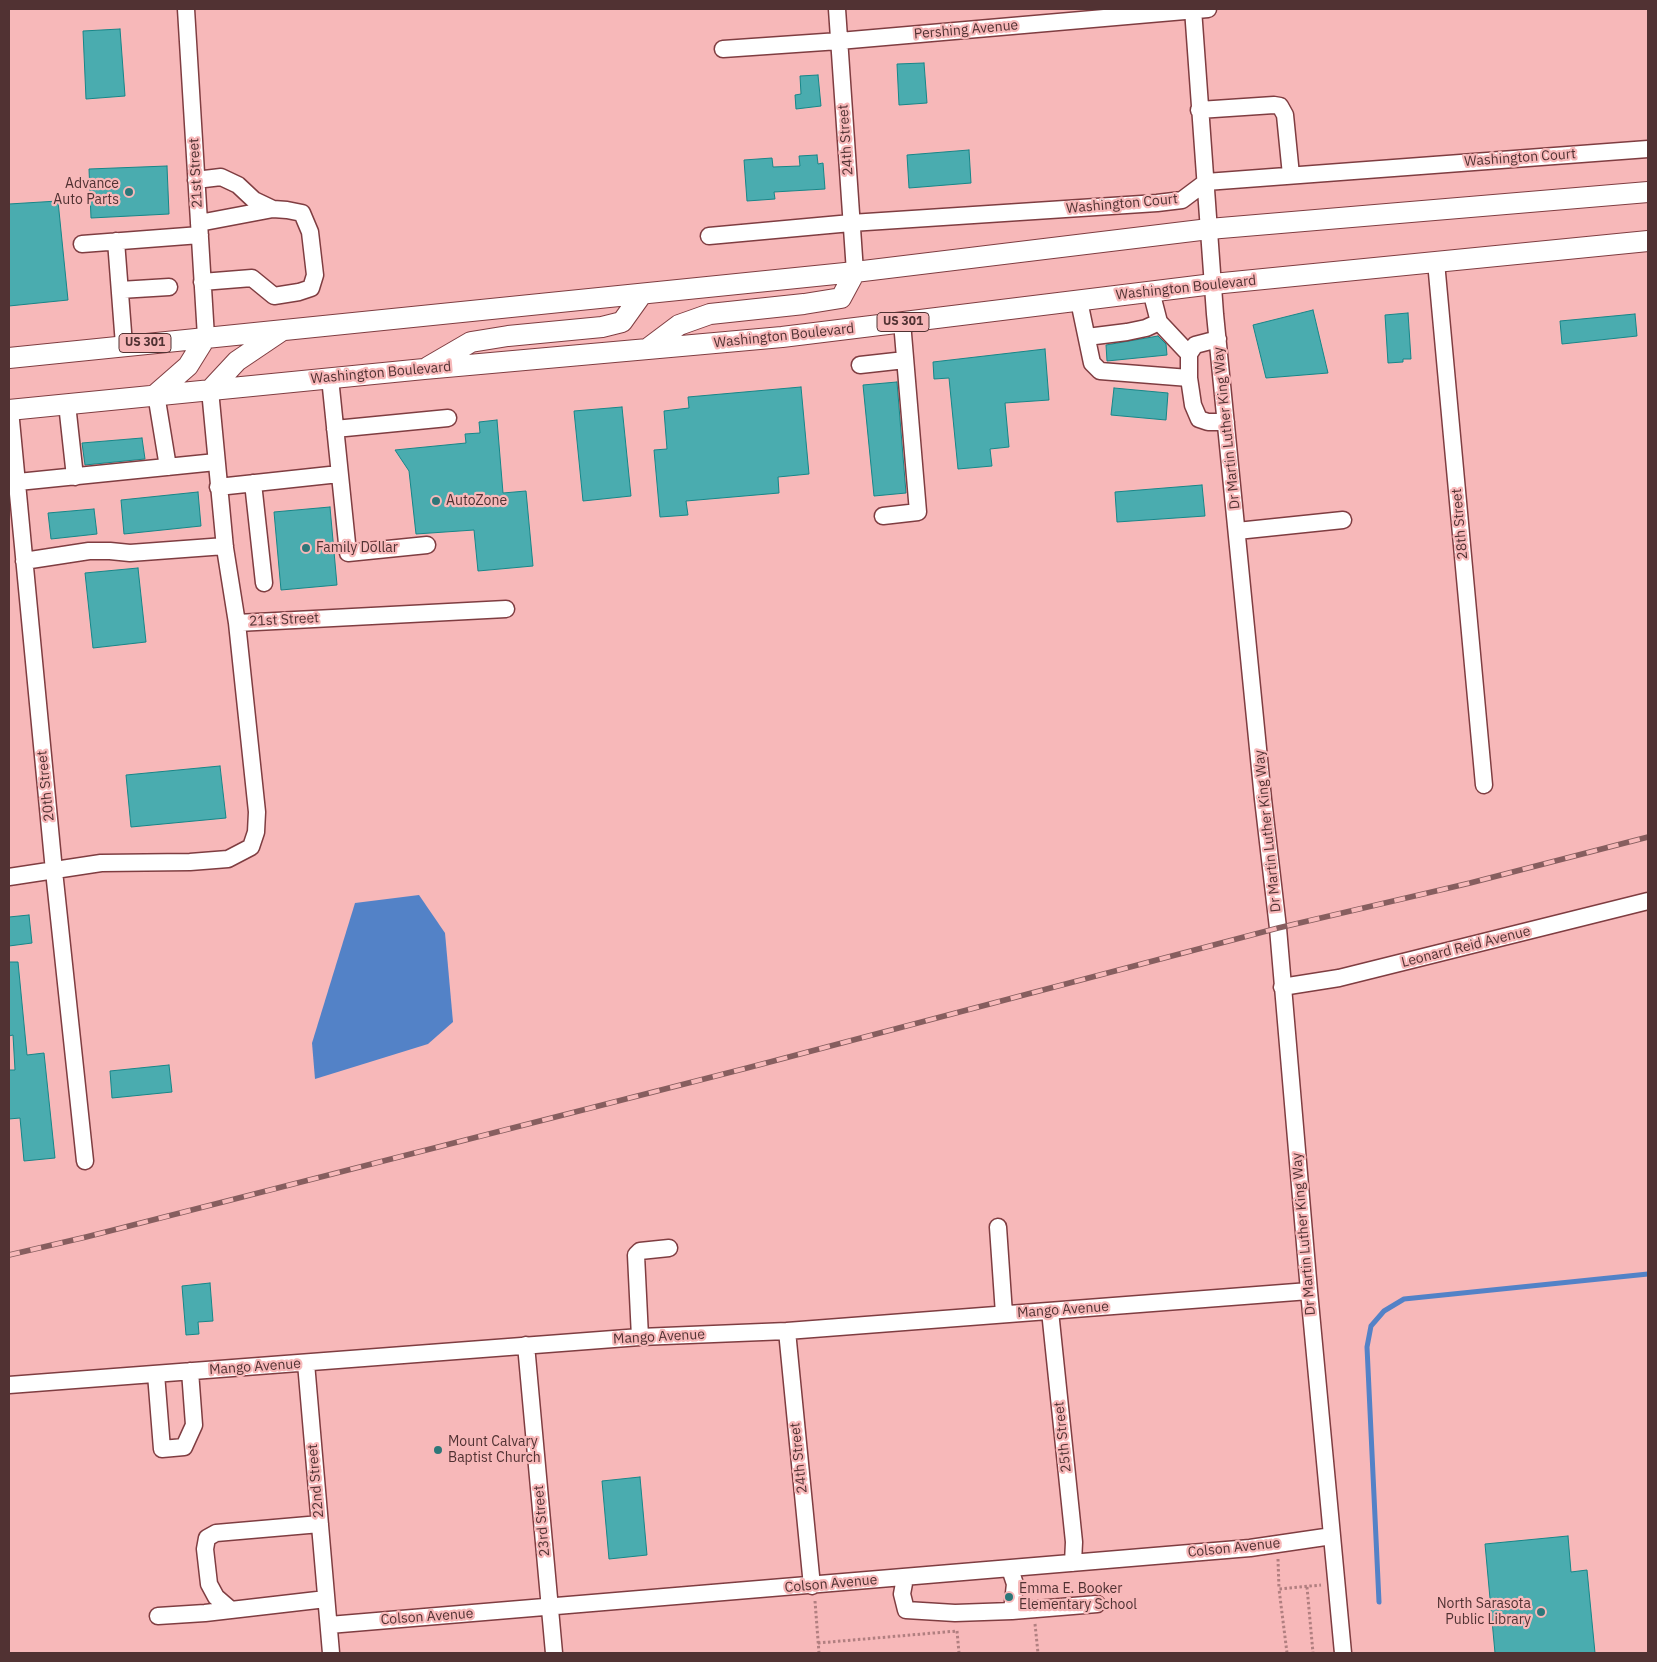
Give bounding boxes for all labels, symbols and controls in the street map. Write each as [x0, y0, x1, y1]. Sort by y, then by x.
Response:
street label: Pershing Avenue [913, 17, 1019, 43]
street label: 24th Street [835, 104, 857, 176]
street label: 21st Street [186, 138, 206, 208]
street label: Washington Court [1464, 146, 1576, 170]
place label: Advance Auto Parts [53, 176, 119, 208]
marker: Advance Auto Parts [123, 186, 135, 198]
street label: Washington Court [1065, 191, 1179, 217]
street label: Washington Boulevard [1115, 272, 1257, 304]
road number: US 301 [877, 313, 929, 332]
street label: Washington Boulevard [713, 320, 855, 352]
road number: US 301 [119, 333, 171, 352]
street label: Dr Martin Luther King Way [1210, 346, 1244, 510]
street label: Washington Boulevard [310, 358, 452, 388]
street label: 28th Street [1449, 488, 1471, 560]
place label: AutoZone [446, 493, 507, 509]
marker: AutoZone [430, 495, 442, 507]
place label: Family Dollar [316, 540, 398, 556]
marker: Family Dollar [300, 542, 312, 554]
street label: 21st Street [249, 610, 319, 630]
street label: Dr Martin Luther King Way [1251, 749, 1285, 913]
street label: 20th Street [34, 750, 58, 822]
street label: Leonard Reid Avenue [1400, 923, 1532, 971]
street label: Dr Martin Luther King Way [1289, 1152, 1319, 1316]
street label: Mango Avenue [1017, 1298, 1109, 1322]
street label: Mango Avenue [613, 1326, 705, 1348]
street label: Mango Avenue [209, 1355, 301, 1379]
street label: 25th Street [1051, 1401, 1075, 1473]
street label: 24th Street [787, 1422, 811, 1494]
place label: Mount Calvary Baptist Church [448, 1434, 541, 1466]
street label: 22nd Street [304, 1443, 328, 1519]
marker: Mount Calvary Baptist Church [432, 1444, 444, 1456]
street label: 23rd Street [531, 1485, 553, 1557]
street label: Colson Avenue [1187, 1535, 1281, 1561]
street label: Colson Avenue [784, 1572, 878, 1596]
place label: Emma E. Booker Elementary School [1019, 1581, 1137, 1614]
marker: Emma E. Booker Elementary School [1003, 1591, 1015, 1603]
place label: North Sarasota Public Library [1437, 1596, 1531, 1628]
street label: Colson Avenue [380, 1605, 474, 1629]
marker: North Sarasota Public Library [1535, 1606, 1547, 1618]

